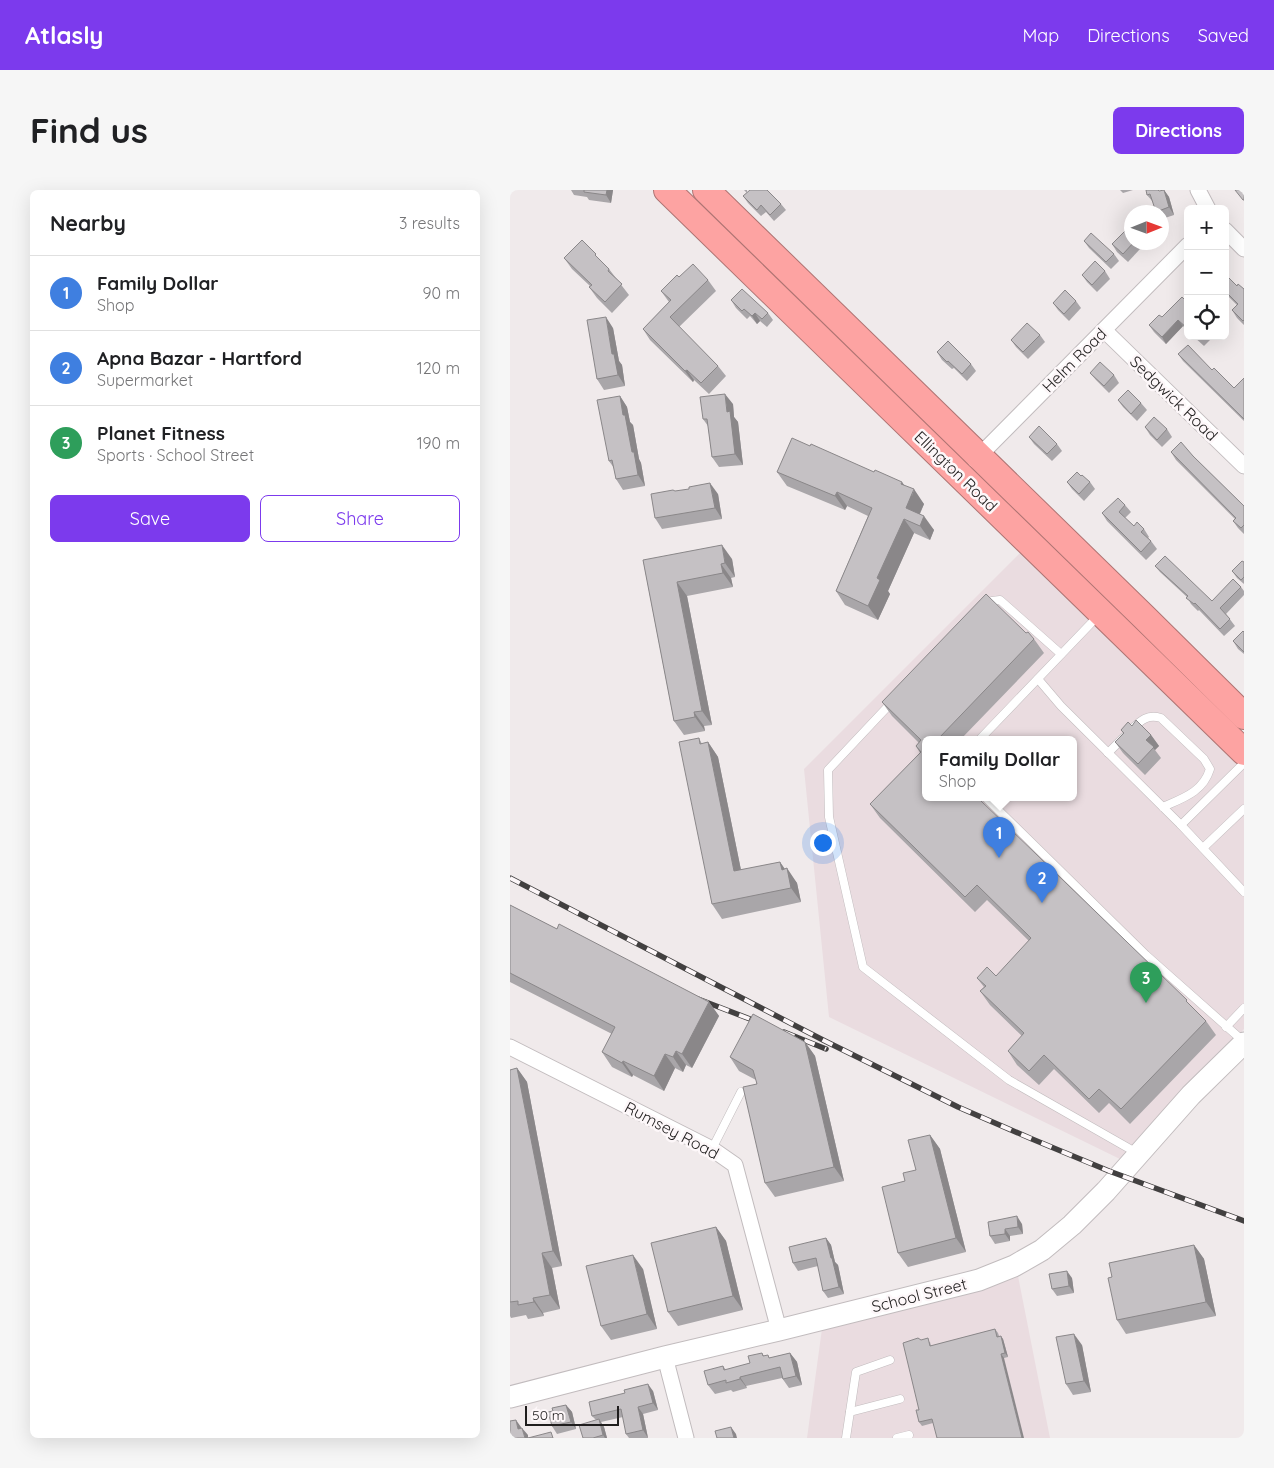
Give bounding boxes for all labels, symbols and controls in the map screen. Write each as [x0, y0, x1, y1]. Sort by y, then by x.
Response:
text: Atlasly [25, 20, 103, 50]
text: Map [1022, 24, 1059, 47]
text: Directions [1087, 24, 1170, 47]
text: Saved [1198, 24, 1249, 47]
button: Directions [1113, 107, 1244, 154]
text: Find us [30, 108, 148, 152]
north arrow [1124, 205, 1169, 250]
map controls [1184, 205, 1229, 340]
button: + [1184, 205, 1229, 250]
text: Nearby [50, 210, 126, 236]
text: 3 results [399, 213, 460, 233]
button: − [1184, 250, 1229, 295]
text: Family Dollar [97, 271, 219, 295]
text: 1 [63, 283, 69, 303]
text: 90 m [423, 283, 460, 303]
text: Shop [97, 295, 134, 315]
button: locate [1184, 295, 1229, 340]
street label: Helm Road [1038, 324, 1110, 396]
text: Apna Bazar - Hartford [97, 346, 302, 370]
street label: Sedgwick Road [1126, 351, 1222, 445]
text: 2 [61, 358, 71, 378]
text: 120 m [417, 358, 460, 378]
text: Supermarket [97, 370, 193, 390]
text: Planet Fitness [97, 421, 225, 445]
street label: Ellington Road [910, 426, 1002, 516]
text: 3 [62, 433, 70, 453]
text: 190 m [417, 433, 460, 453]
text: Sports · School Street [97, 445, 254, 465]
button: Save [50, 495, 250, 542]
button: Share [260, 495, 460, 542]
popup [922, 736, 1077, 801]
text: Family Dollar [939, 747, 1060, 771]
text: Shop [939, 771, 976, 791]
pin: 1 [983, 817, 1015, 858]
your location [810, 830, 836, 856]
pin: 2 [1026, 862, 1058, 903]
pin: 3 [1130, 962, 1162, 1003]
street label: Rumsey Road [621, 1097, 723, 1163]
street label: School Street [869, 1274, 969, 1316]
scale bar [525, 1403, 619, 1426]
text: 50 m [532, 1406, 565, 1424]

